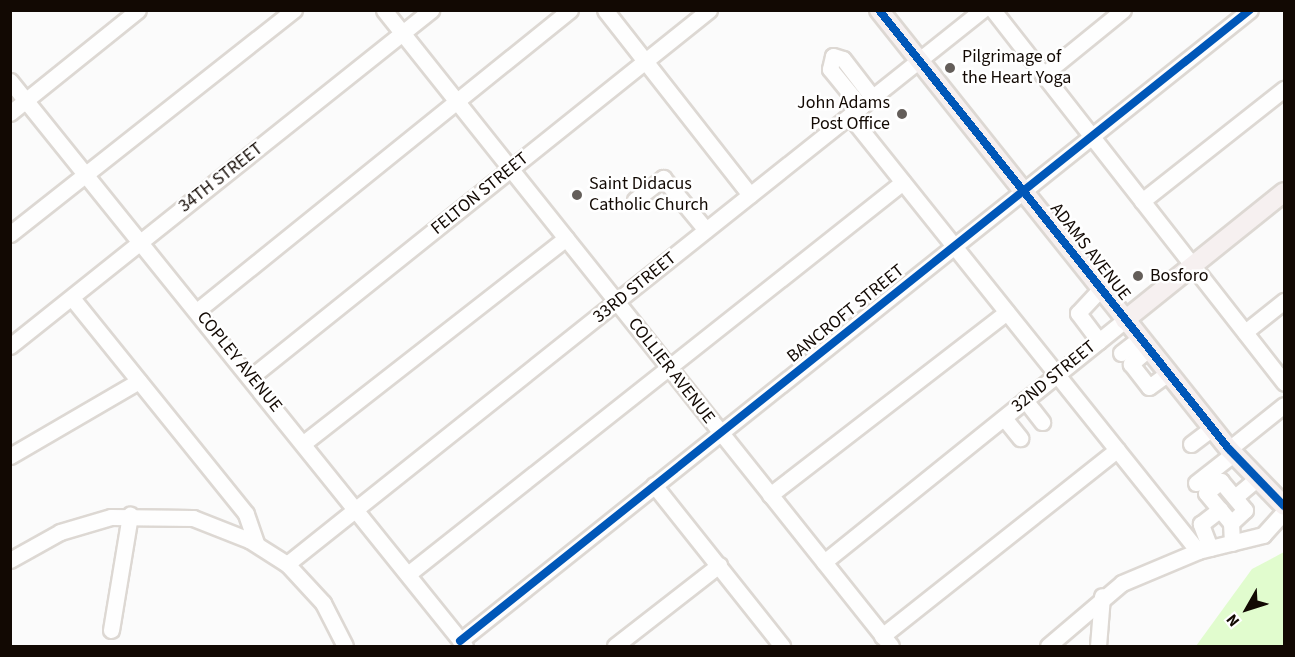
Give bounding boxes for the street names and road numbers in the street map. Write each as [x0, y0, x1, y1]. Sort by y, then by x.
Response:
street label: 34TH STREET [175, 139, 267, 217]
street label: FELTON STREET [427, 148, 533, 240]
street label: ADAMS AVENUE [1045, 199, 1135, 305]
street label: 33RD STREET [589, 248, 681, 328]
street label: BANCROFT STREET [783, 260, 909, 368]
street label: COPLEY AVENUE [192, 307, 286, 417]
street label: COLLIER AVENUE [623, 314, 719, 428]
street label: 32ND STREET [1008, 337, 1100, 417]

